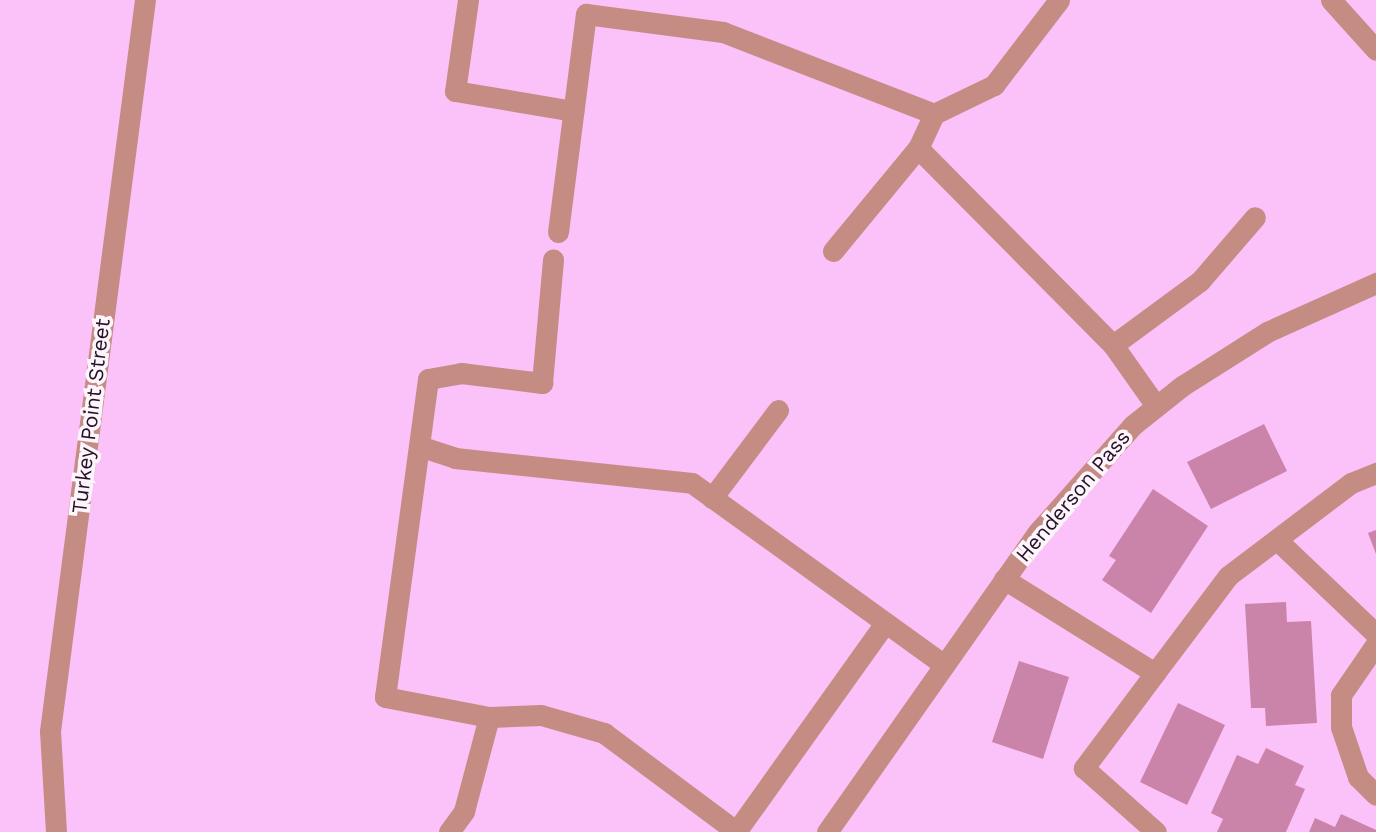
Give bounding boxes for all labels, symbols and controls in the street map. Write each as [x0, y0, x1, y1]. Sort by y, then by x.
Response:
street label: Turkey Point Street [67, 317, 115, 515]
street label: Henderson Pass [1011, 425, 1135, 567]

